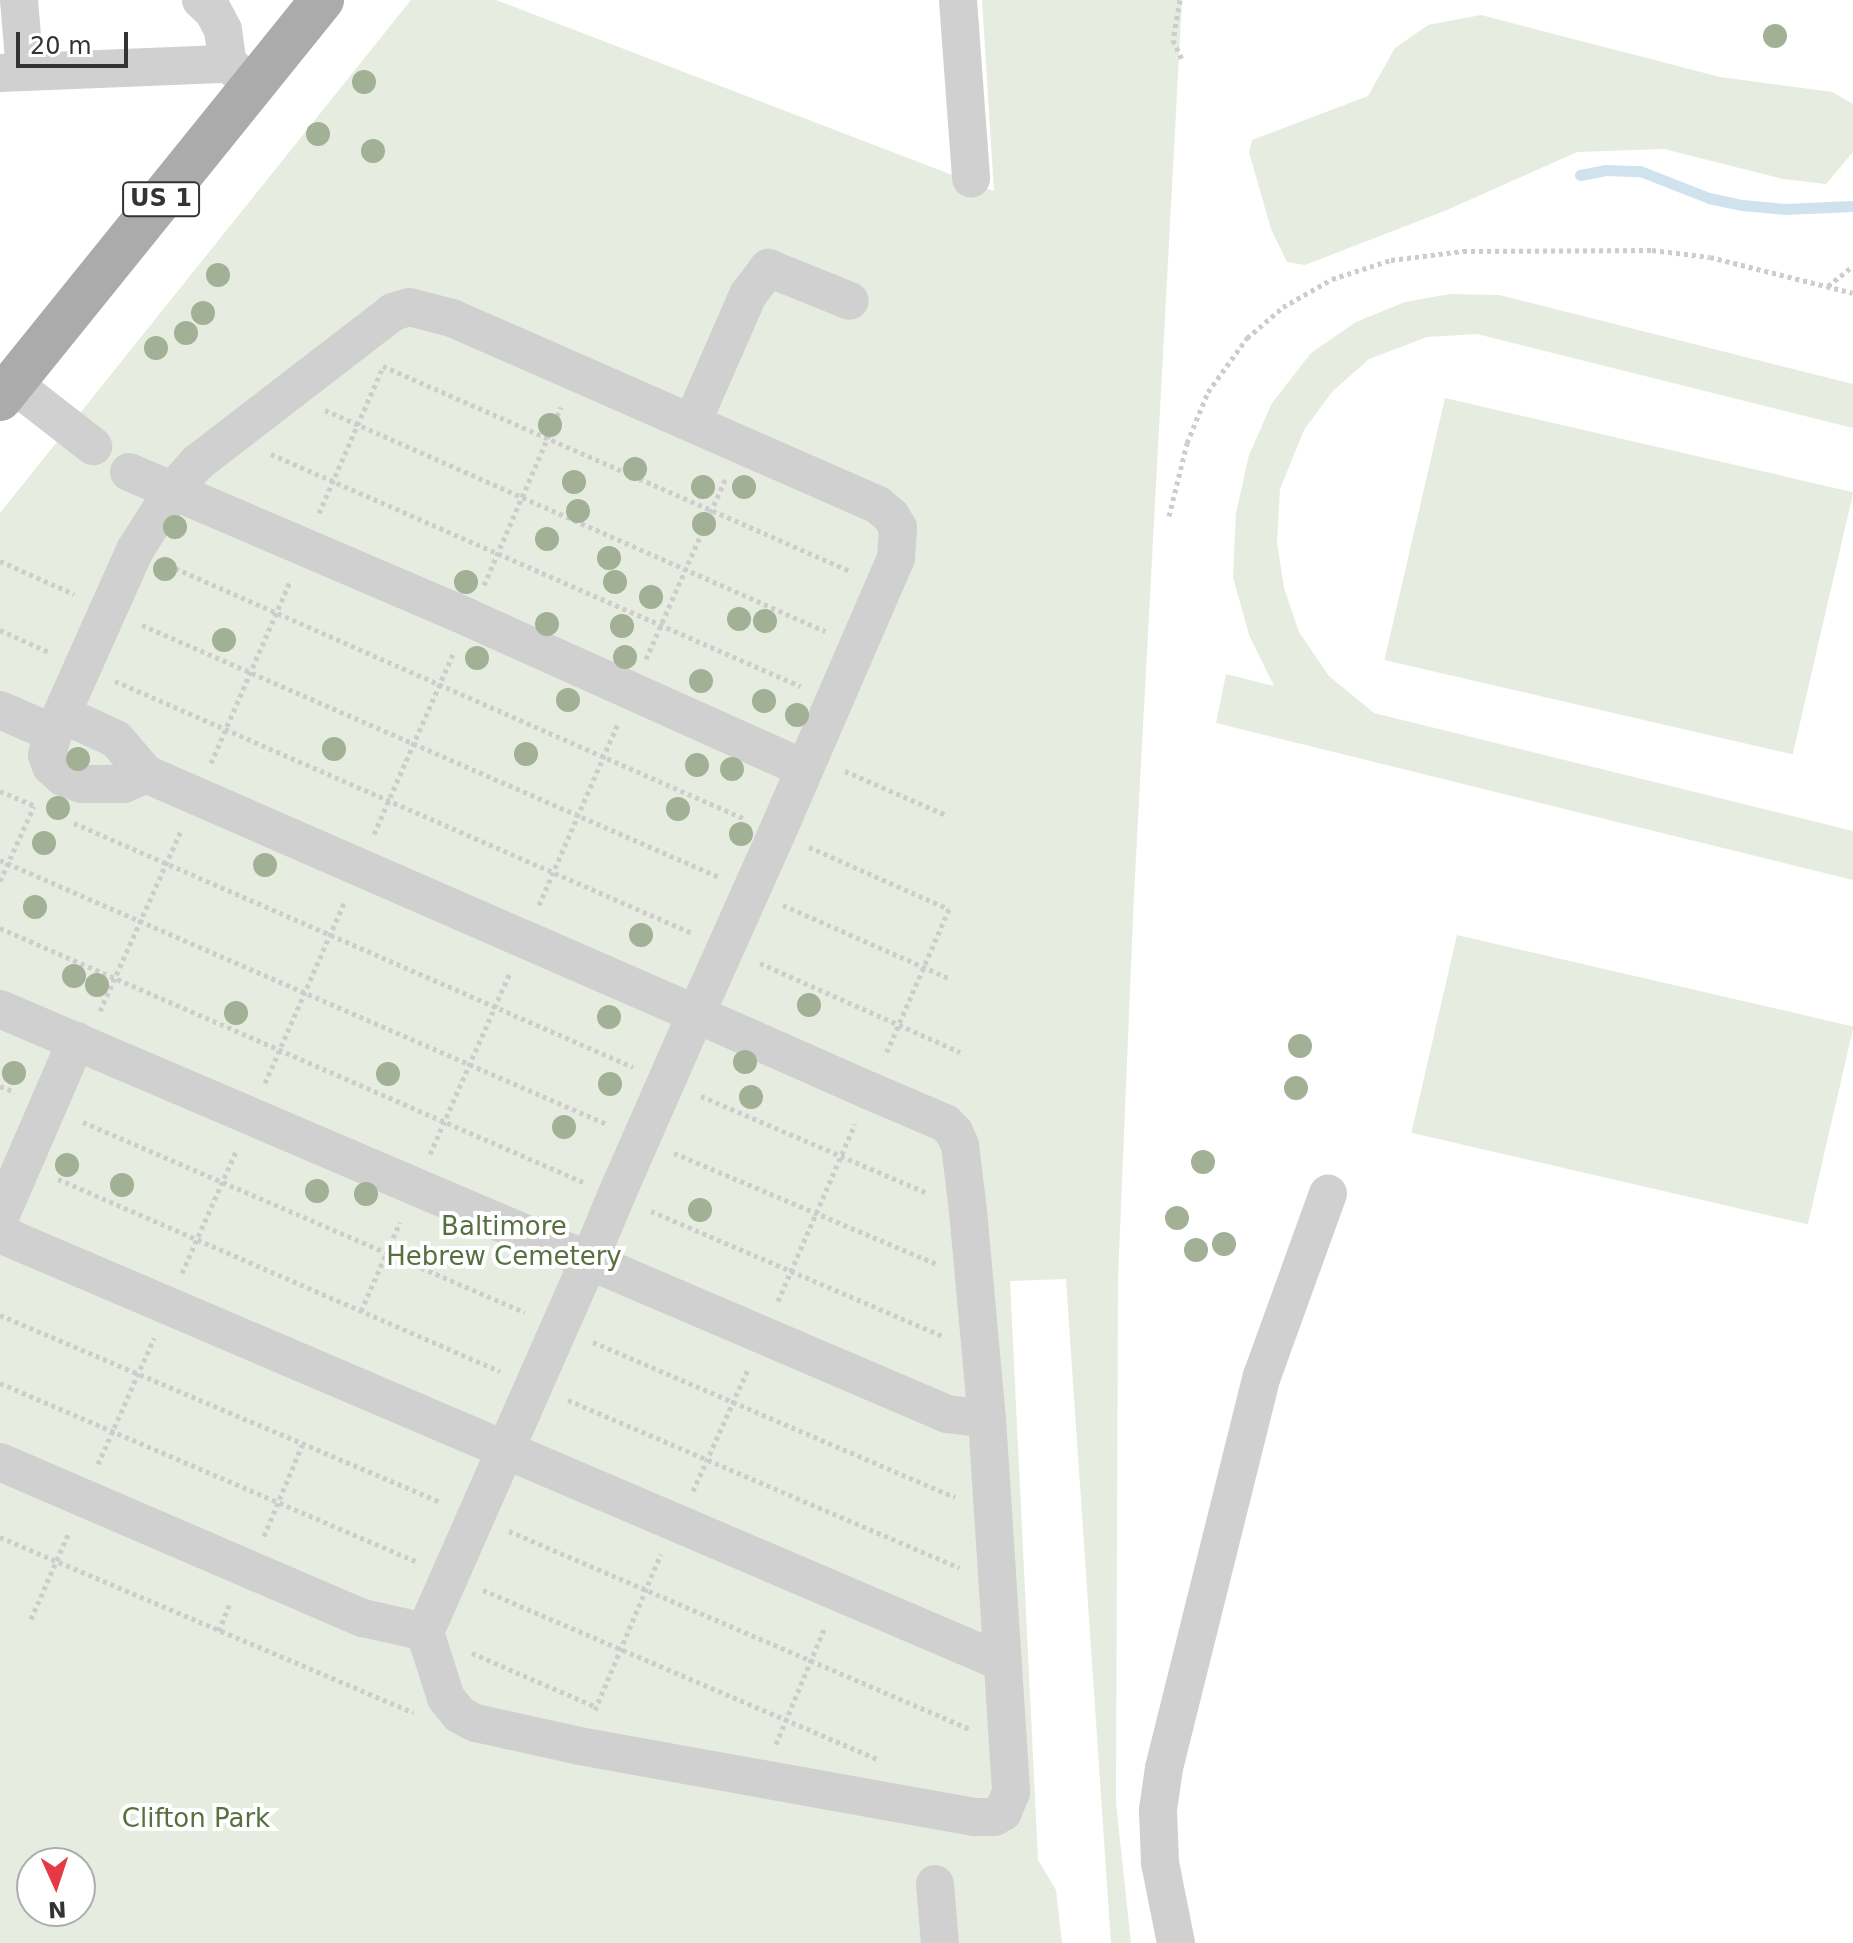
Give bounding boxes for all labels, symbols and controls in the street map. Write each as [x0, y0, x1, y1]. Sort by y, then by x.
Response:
scale bar [20, 16, 132, 66]
text: 20 m [30, 32, 92, 60]
road number: US 1 [121, 179, 201, 219]
park label: Baltimore Hebrew Cemetery [386, 1211, 622, 1272]
park label: Clifton Park [122, 1803, 270, 1835]
north arrow [16, 1847, 96, 1927]
text: N [47, 1897, 67, 1922]

